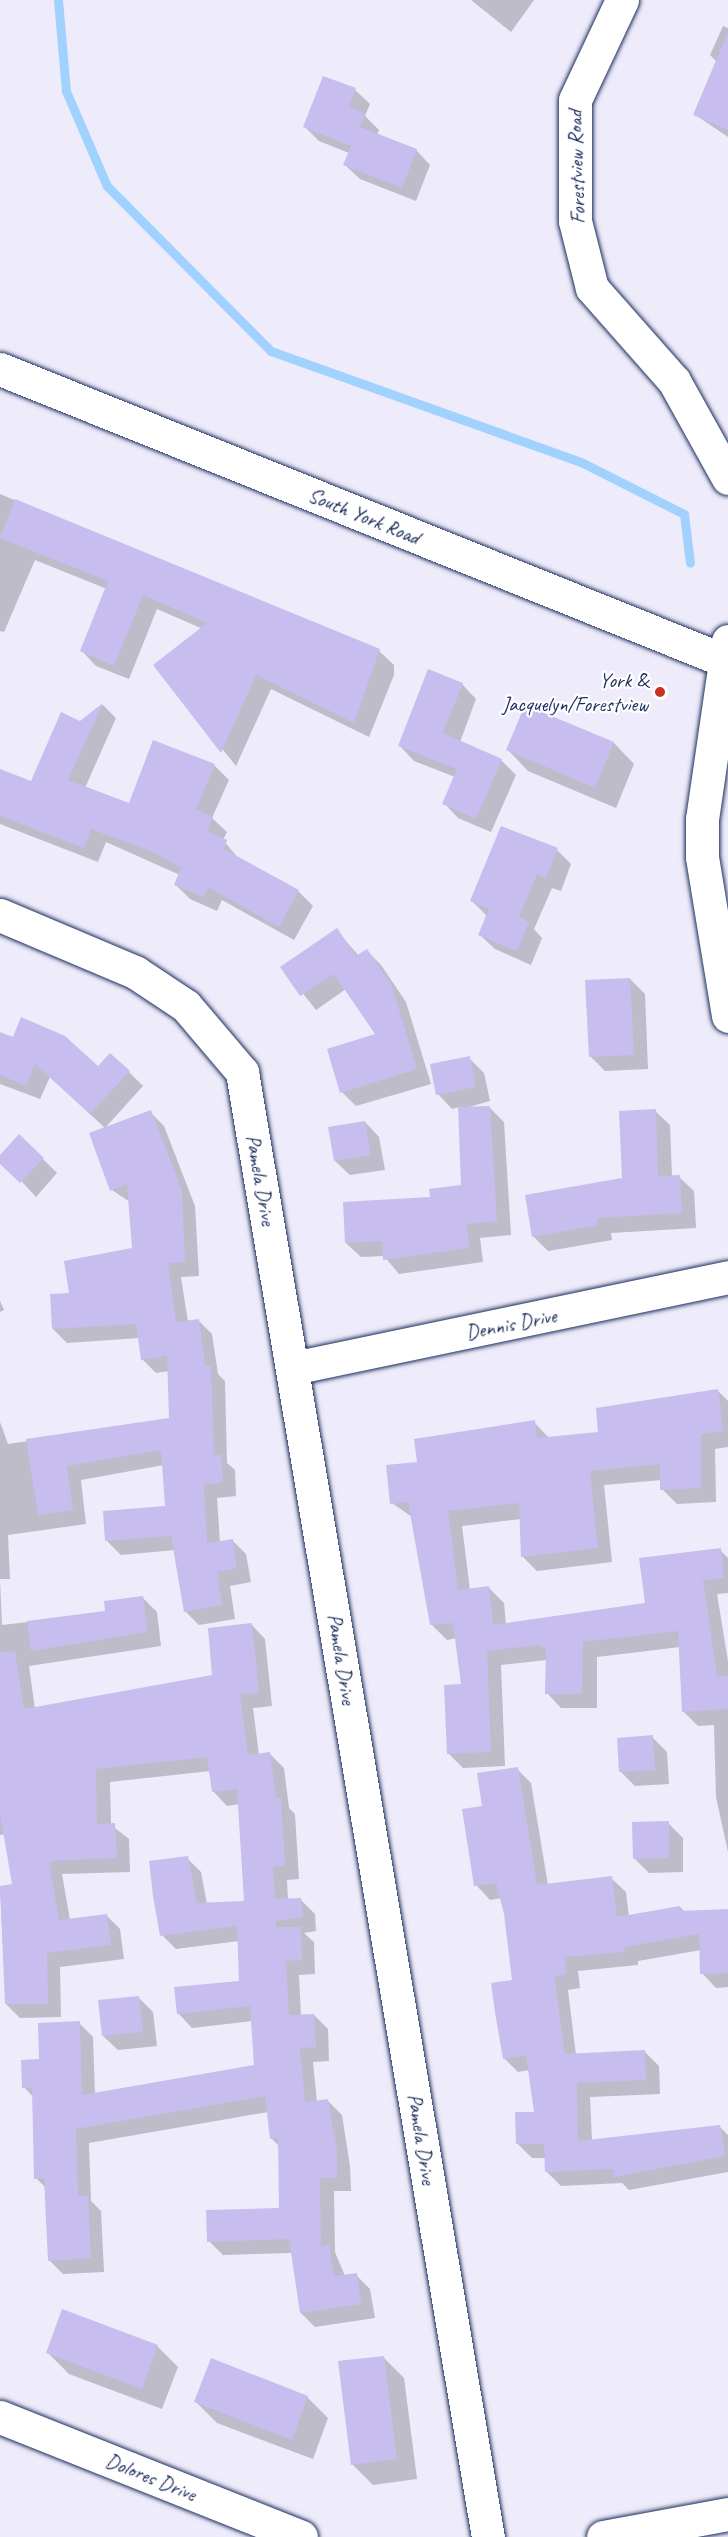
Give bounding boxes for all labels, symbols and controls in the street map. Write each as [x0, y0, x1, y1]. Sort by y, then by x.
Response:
street label: Forestview Road [561, 110, 591, 224]
street label: South York Road [304, 482, 424, 550]
place label: York & Jacquelyn/Forestview [502, 667, 648, 717]
marker: York & Jacquelyn/Forestview [653, 685, 667, 699]
street label: Pamela Drive [241, 1133, 281, 1227]
street label: Dennis Drive [463, 1303, 559, 1345]
street label: Pamela Drive [322, 1612, 362, 1706]
street label: Pamela Drive [402, 2092, 442, 2186]
street label: Dolores Drive [102, 2448, 200, 2506]

